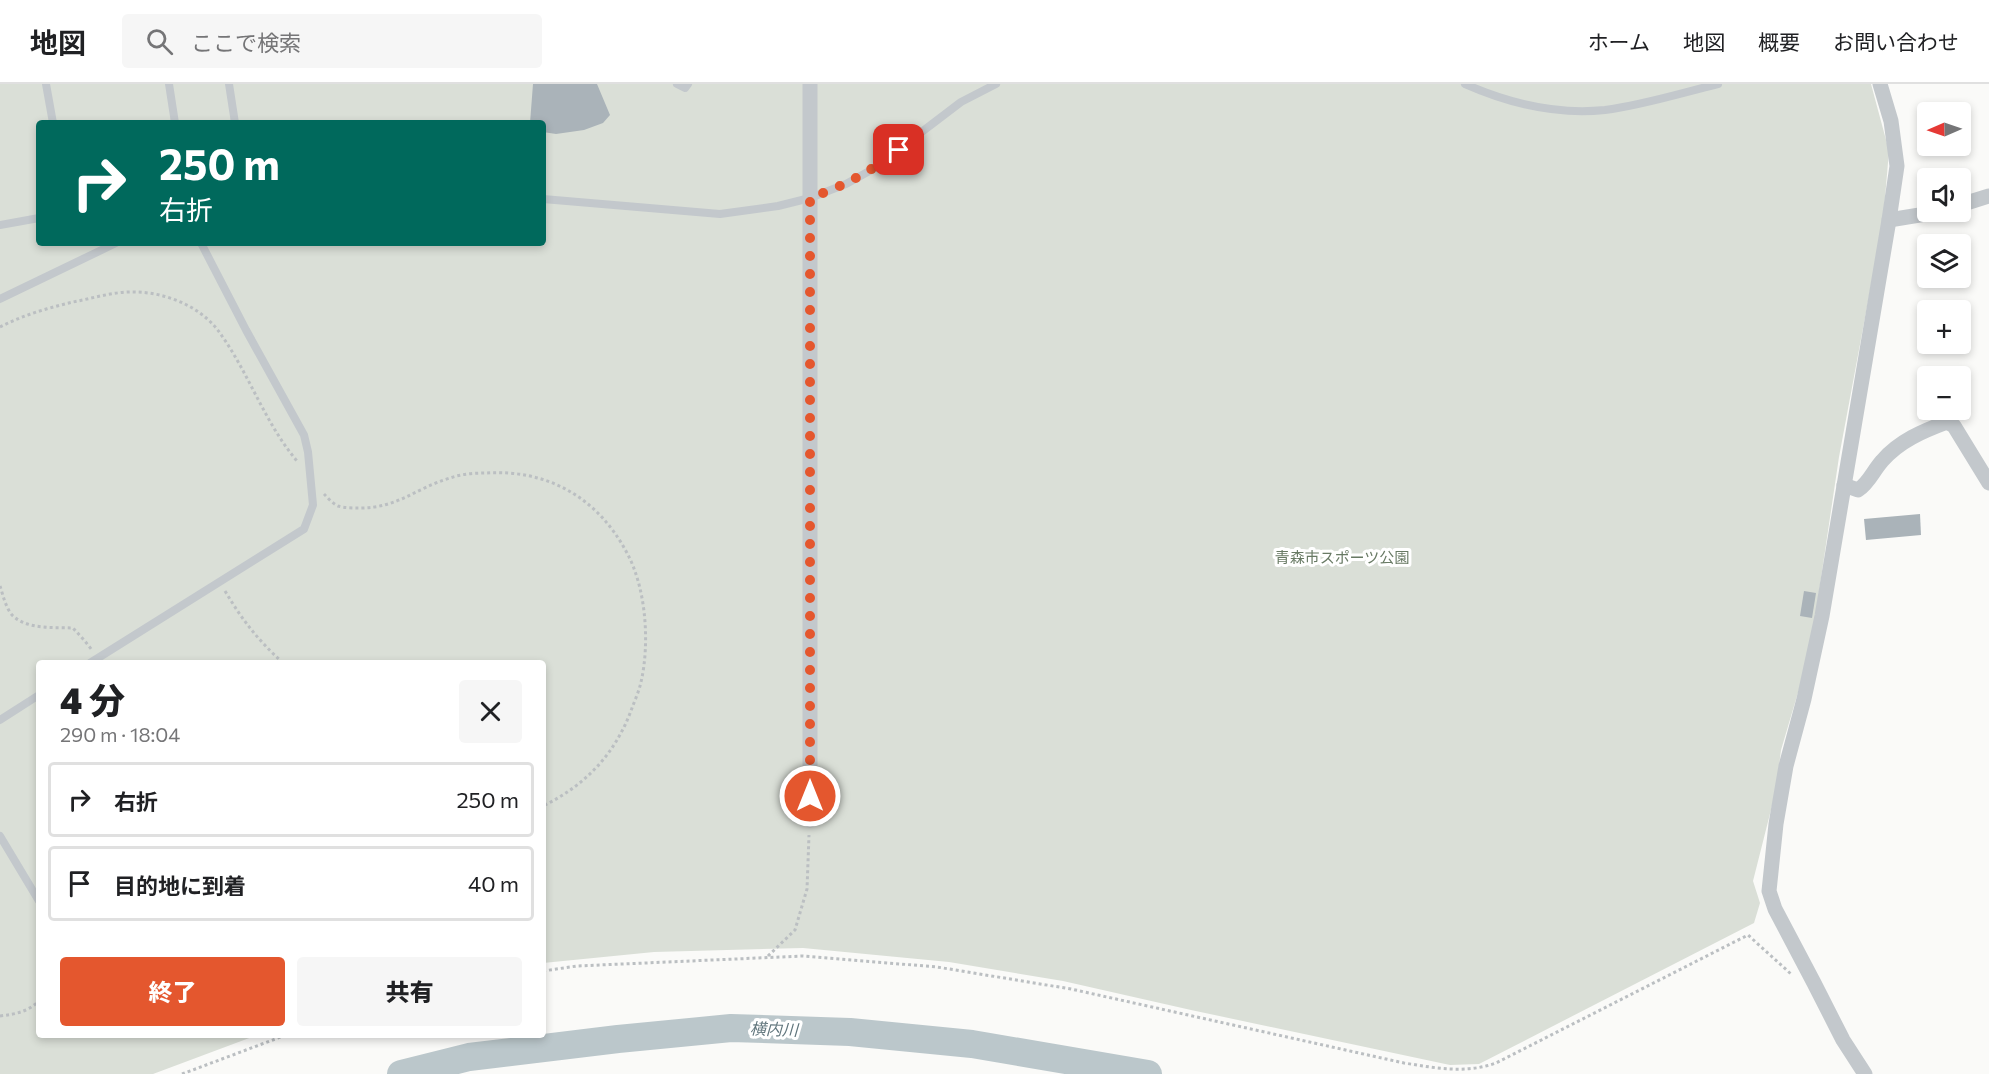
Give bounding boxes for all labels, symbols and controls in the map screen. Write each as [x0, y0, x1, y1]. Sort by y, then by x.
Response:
search box [122, 14, 542, 68]
text: 地図 [30, 25, 86, 59]
icon: search [143, 25, 176, 58]
text: ここで検索 [191, 29, 301, 56]
text: ホーム [1588, 29, 1650, 54]
text: 地図 [1683, 29, 1725, 54]
text: 概要 [1758, 29, 1800, 54]
text: お問い合わせ [1833, 29, 1959, 54]
north arrow [1917, 102, 1971, 156]
map controls [1917, 102, 1971, 420]
pin [873, 124, 924, 175]
icon: arrive [882, 133, 915, 166]
text: 250 m [159, 137, 280, 189]
icon: right [60, 144, 138, 222]
button: sound [1917, 168, 1971, 222]
text: 右折 [159, 193, 213, 226]
button: layers [1917, 234, 1971, 288]
button: + [1917, 300, 1971, 354]
button: − [1917, 366, 1971, 420]
park label: 青森市スポーツ公園 [1275, 548, 1409, 566]
text: 4 分 [60, 677, 125, 721]
button: close [459, 680, 522, 743]
text: 290 m · 18:04 [60, 722, 180, 746]
position arrow [778, 764, 842, 828]
icon: right [63, 783, 96, 816]
text: 250 m [456, 786, 519, 813]
text: 右折 [114, 788, 158, 815]
icon: arrive [63, 867, 96, 900]
text: 40 m [468, 870, 519, 897]
text: 目的地に到着 [114, 872, 246, 899]
button: 終了 [60, 957, 285, 1026]
button: 共有 [297, 957, 522, 1026]
water label: 横内川 [750, 1018, 800, 1039]

